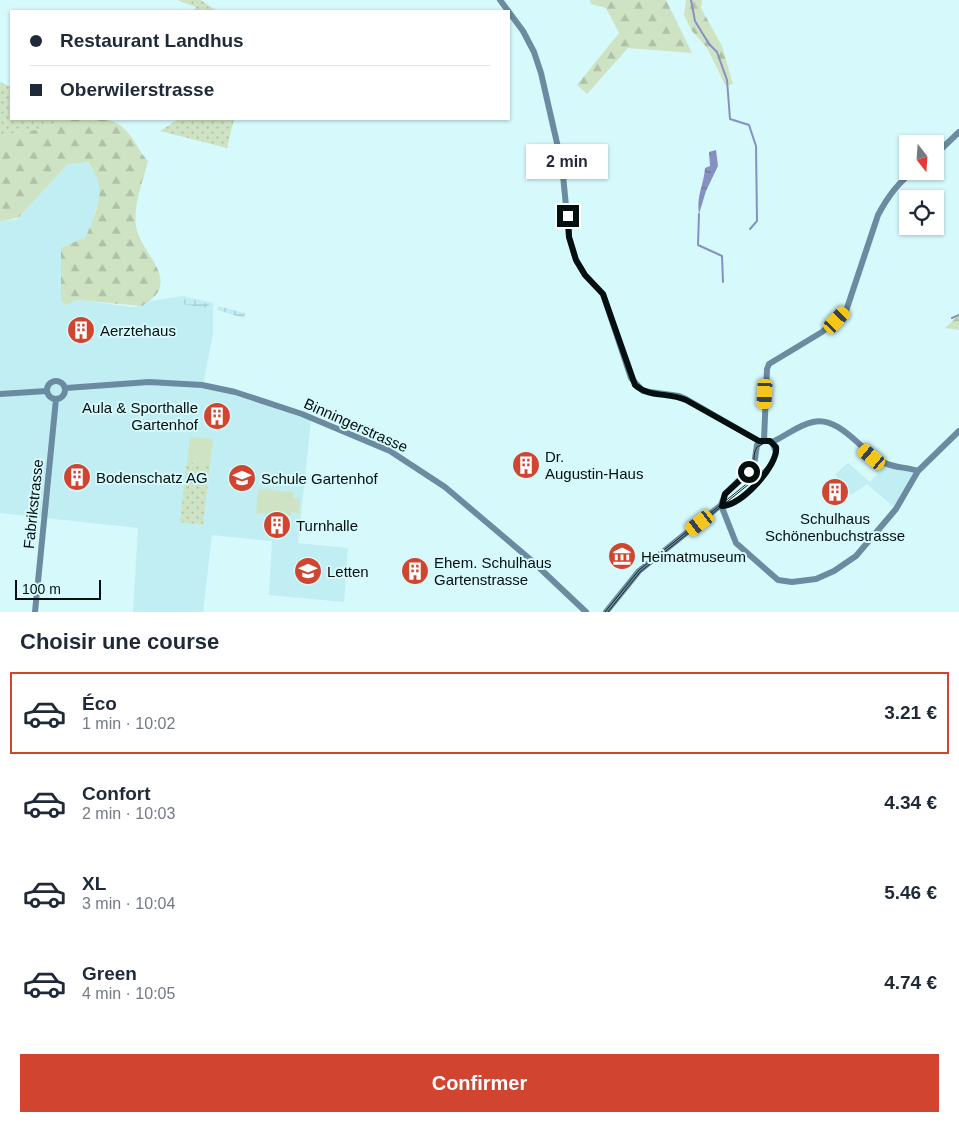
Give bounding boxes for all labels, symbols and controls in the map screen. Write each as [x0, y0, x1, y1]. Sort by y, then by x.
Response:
text: Restaurant Landhus [60, 30, 244, 51]
text: Oberwilerstrasse [60, 79, 214, 100]
north arrow [899, 135, 944, 180]
map controls [899, 135, 944, 235]
callout: 2 min [527, 144, 609, 178]
text: 2 min [546, 153, 588, 170]
button: locate [899, 190, 944, 235]
route end [557, 205, 579, 227]
car [821, 304, 852, 336]
building icon: Aerztehaus [66, 315, 96, 345]
place label: Aerztehaus [100, 322, 176, 339]
car [756, 379, 773, 409]
street label: Binningerstrasse [302, 395, 410, 455]
place label: Aula & Sporthalle Gartenhof [82, 399, 199, 433]
building icon: Aula & Sporthalle Gartenhof [202, 401, 232, 431]
car [855, 442, 888, 472]
place label: Dr. Augustin-Haus [545, 448, 643, 482]
building icon: Dr. Augustin-Haus [511, 450, 541, 480]
street label: Fabrikstrasse [20, 458, 46, 550]
route start [738, 461, 760, 483]
building icon: Bodenschatz AG [62, 462, 92, 492]
school or university icon: Schule Gartenhof [227, 463, 257, 493]
place label: Bodenschatz AG [96, 469, 208, 486]
place label: Schule Gartenhof [261, 470, 379, 487]
building icon: Schulhaus Schönenbuchstrasse [820, 477, 850, 507]
car [683, 508, 716, 538]
building icon: Turnhalle [262, 510, 292, 540]
place label: Schulhaus Schönenbuchstrasse [765, 510, 905, 544]
place label: Turnhalle [296, 517, 358, 534]
museum icon: Heimatmuseum [607, 541, 637, 571]
place label: Heimatmuseum [641, 548, 746, 565]
place label: Ehem. Schulhaus Gartenstrasse [434, 554, 552, 588]
school or university icon: Letten [293, 556, 323, 586]
building icon: Ehem. Schulhaus Gartenstrasse [400, 556, 430, 586]
place label: Letten [327, 563, 369, 580]
scale bar [15, 577, 101, 600]
text: 100 m [22, 581, 61, 597]
text: Choisir une course [20, 629, 219, 654]
icon: car [22, 691, 67, 736]
text: Éco [82, 693, 117, 714]
text: 3.21 € [884, 702, 937, 723]
text: 1 min · 10:02 [82, 715, 175, 732]
icon: car [22, 781, 67, 826]
text: Confort [82, 783, 151, 804]
text: 4.34 € [884, 792, 937, 813]
text: 2 min · 10:03 [82, 805, 175, 822]
icon: car [22, 871, 67, 916]
text: XL [82, 873, 106, 894]
text: 5.46 € [884, 882, 937, 903]
text: 3 min · 10:04 [82, 895, 175, 912]
icon: car [22, 961, 67, 1006]
text: Green [82, 963, 137, 984]
text: 4.74 € [884, 972, 937, 993]
text: 4 min · 10:05 [82, 985, 175, 1002]
button: Confirmer [20, 1054, 939, 1112]

